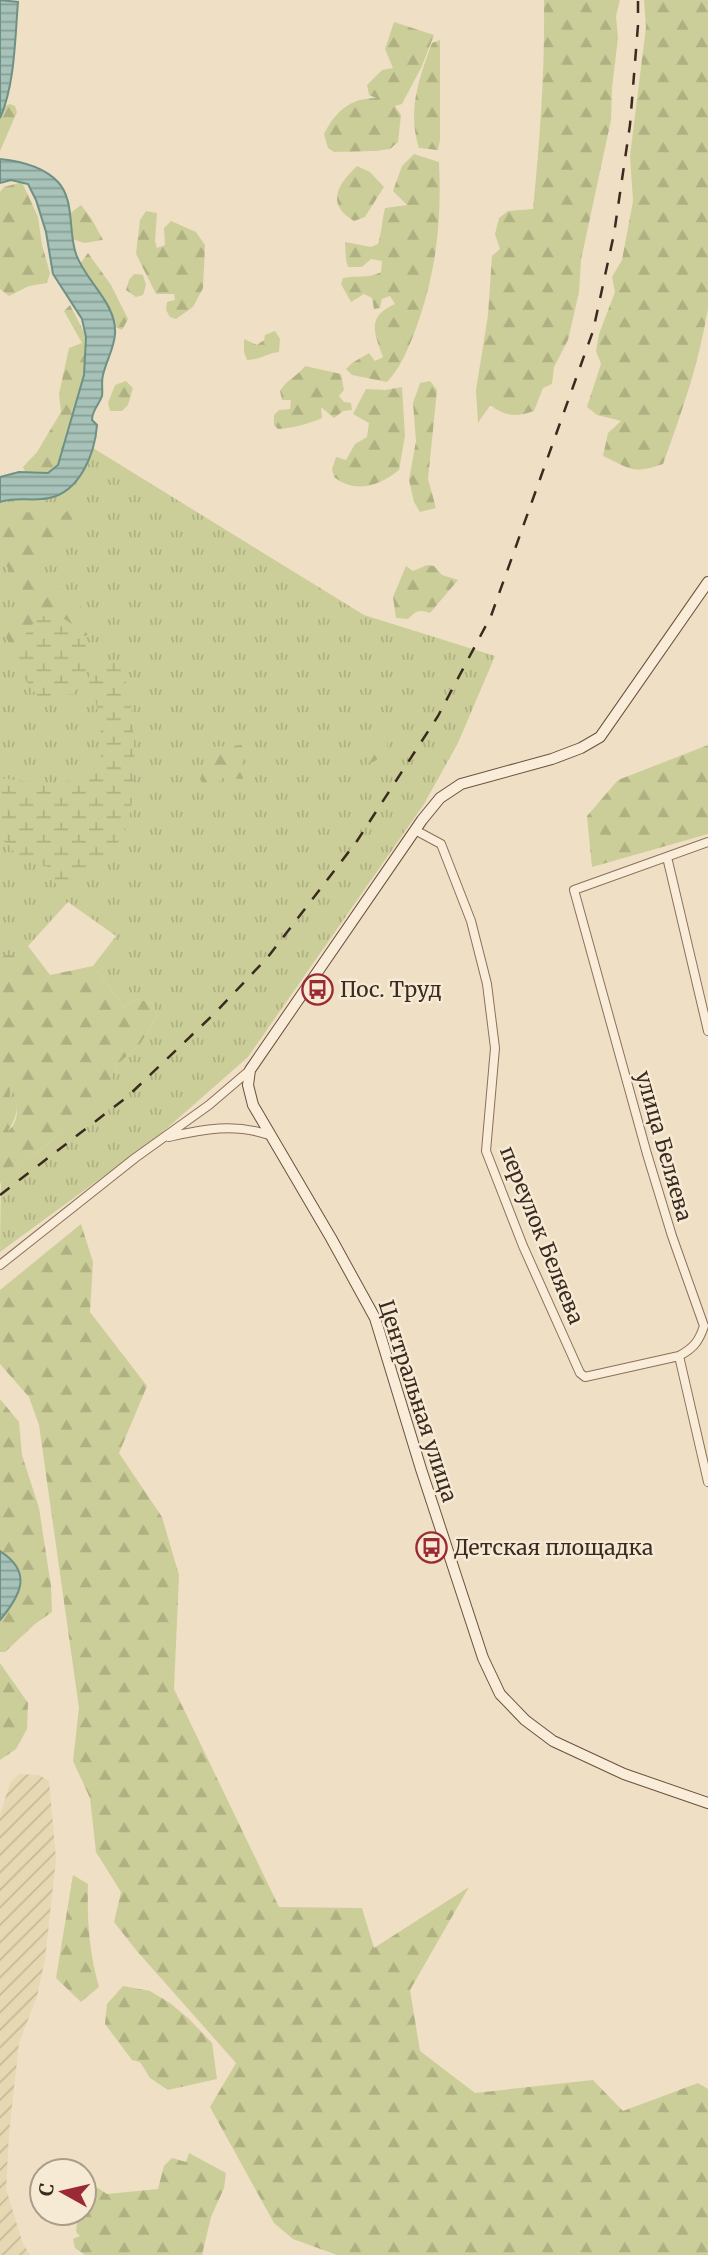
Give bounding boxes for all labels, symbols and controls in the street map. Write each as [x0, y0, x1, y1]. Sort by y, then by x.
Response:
bus stop icon: Пос. Труд [300, 972, 334, 1006]
place label: Пос. Труд [340, 976, 442, 1003]
street label: улица Беляева [630, 1068, 698, 1224]
street label: переулок Беляева [494, 1142, 590, 1328]
street label: Центральная улица [373, 1297, 463, 1505]
bus stop icon: Детская площадка [414, 1530, 448, 1564]
place label: Детская площадка [454, 1534, 653, 1561]
north arrow [28, 2157, 98, 2227]
text: С [33, 2182, 59, 2198]

